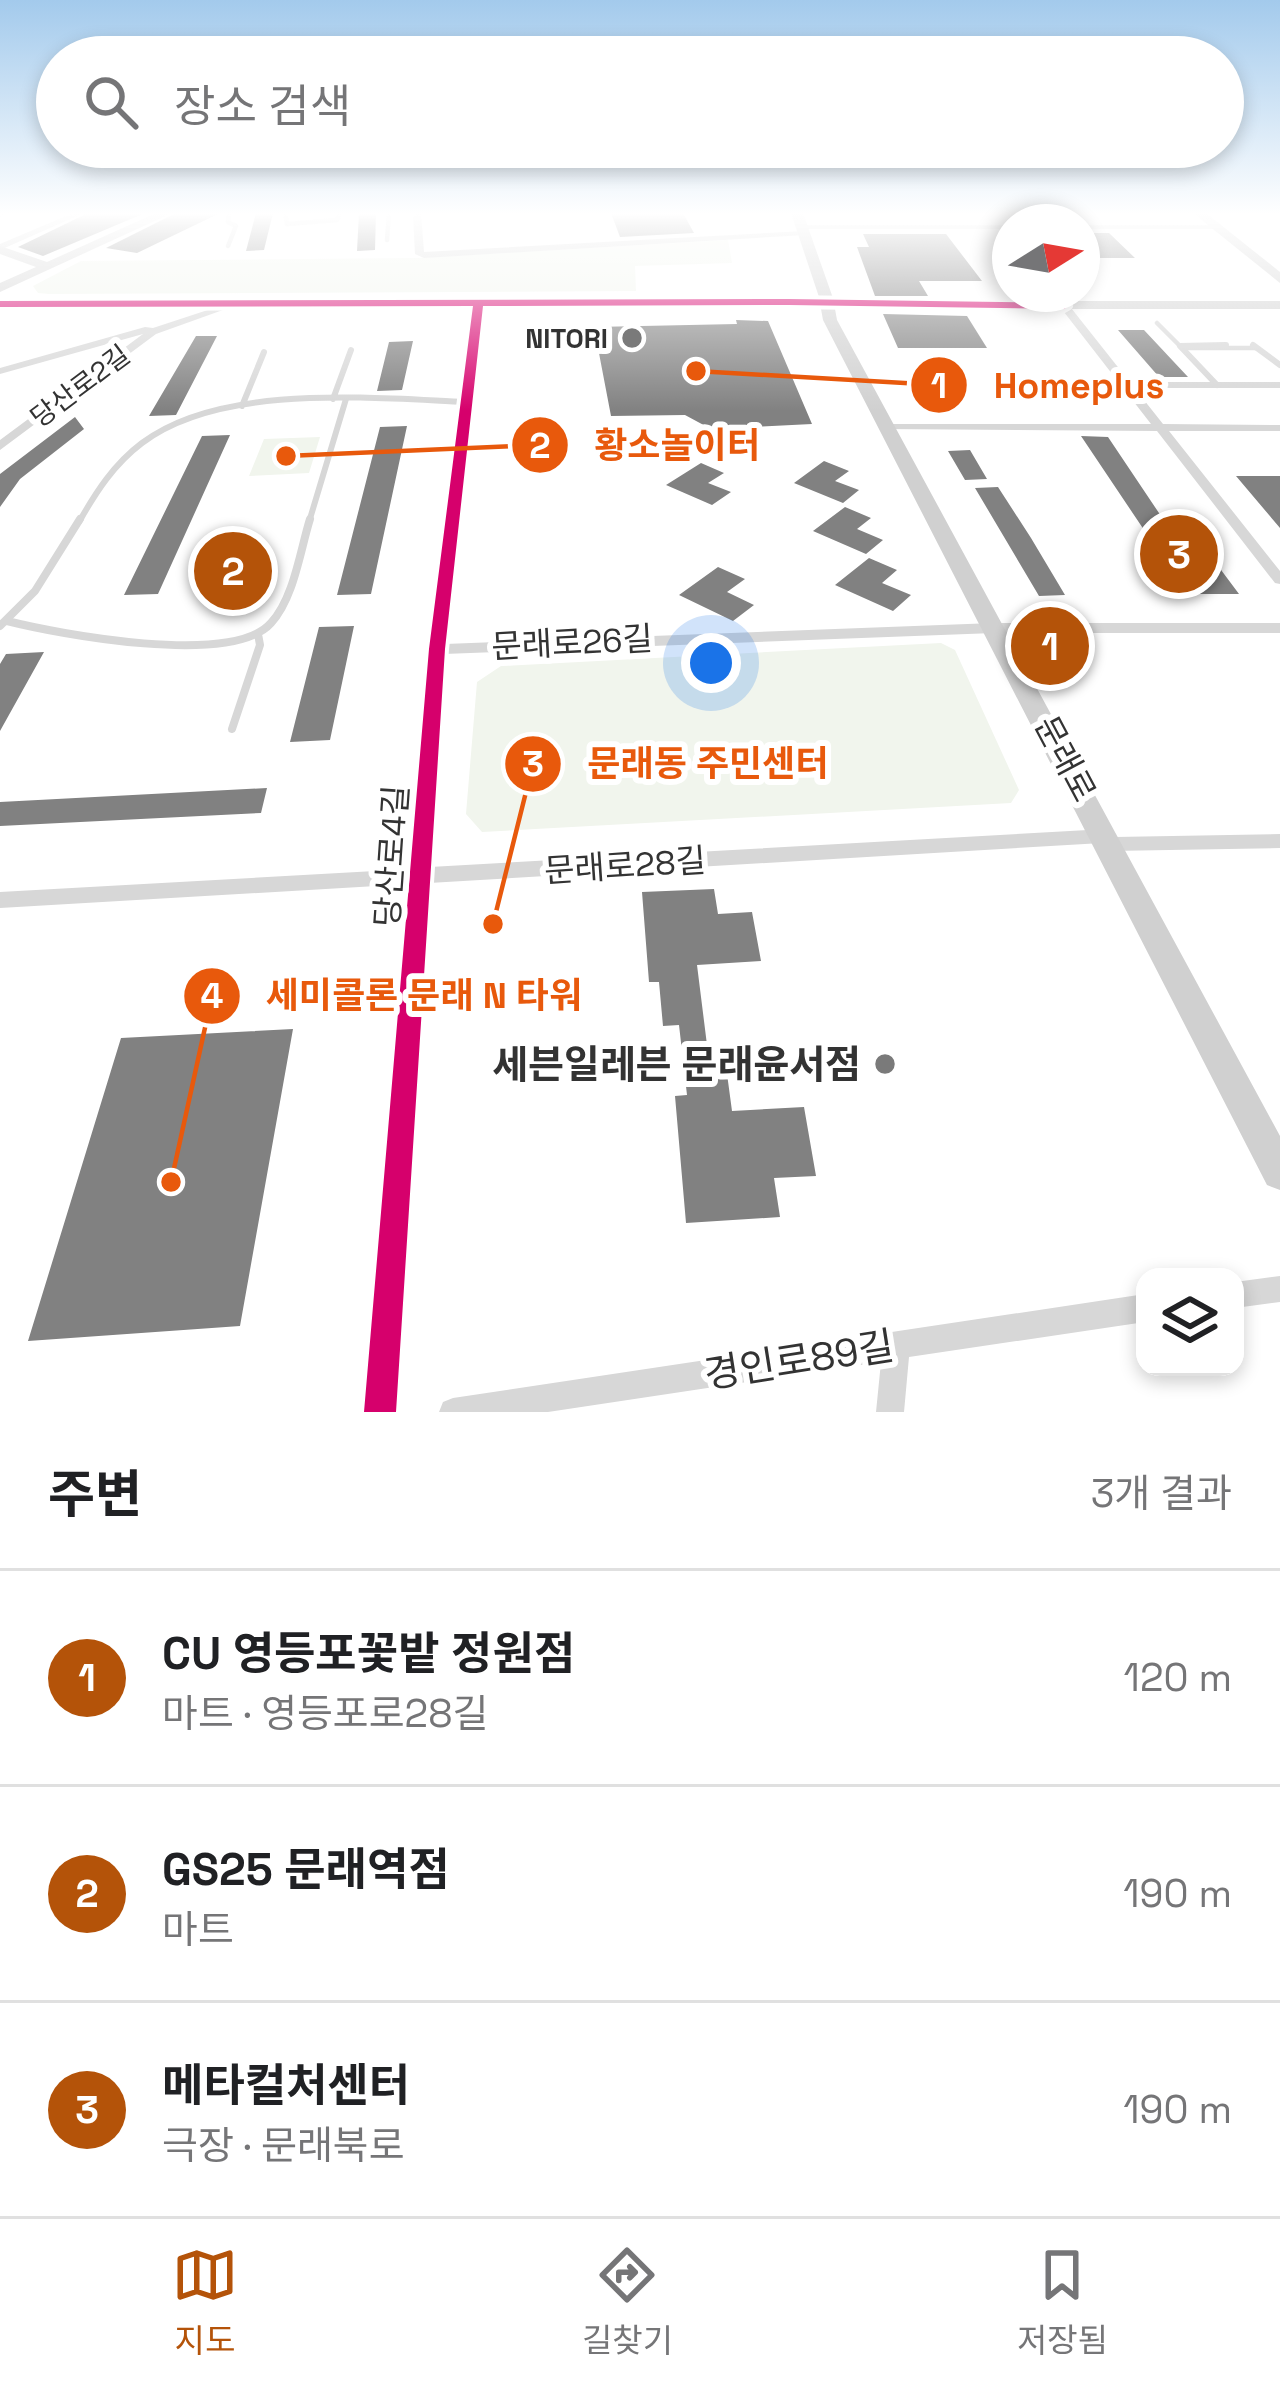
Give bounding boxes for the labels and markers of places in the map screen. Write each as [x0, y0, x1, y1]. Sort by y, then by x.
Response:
place label: NITORI [525, 321, 608, 356]
marker: NITORI [619, 325, 645, 351]
callout: Homeplus [909, 349, 1188, 421]
callout: 황소놀이터 [510, 409, 784, 481]
pin: 3 [1140, 509, 1218, 599]
pin: 2 [194, 526, 272, 616]
pin: 1 [1011, 601, 1089, 691]
callout: 문래동 주민센터 [503, 728, 852, 800]
callout: 세미콜론 문래 N 타워 [182, 960, 606, 1032]
place label: 세븐일레븐 문래윤서점 [492, 1040, 861, 1089]
marker: 세븐일레븐 문래윤서점 [872, 1051, 898, 1077]

